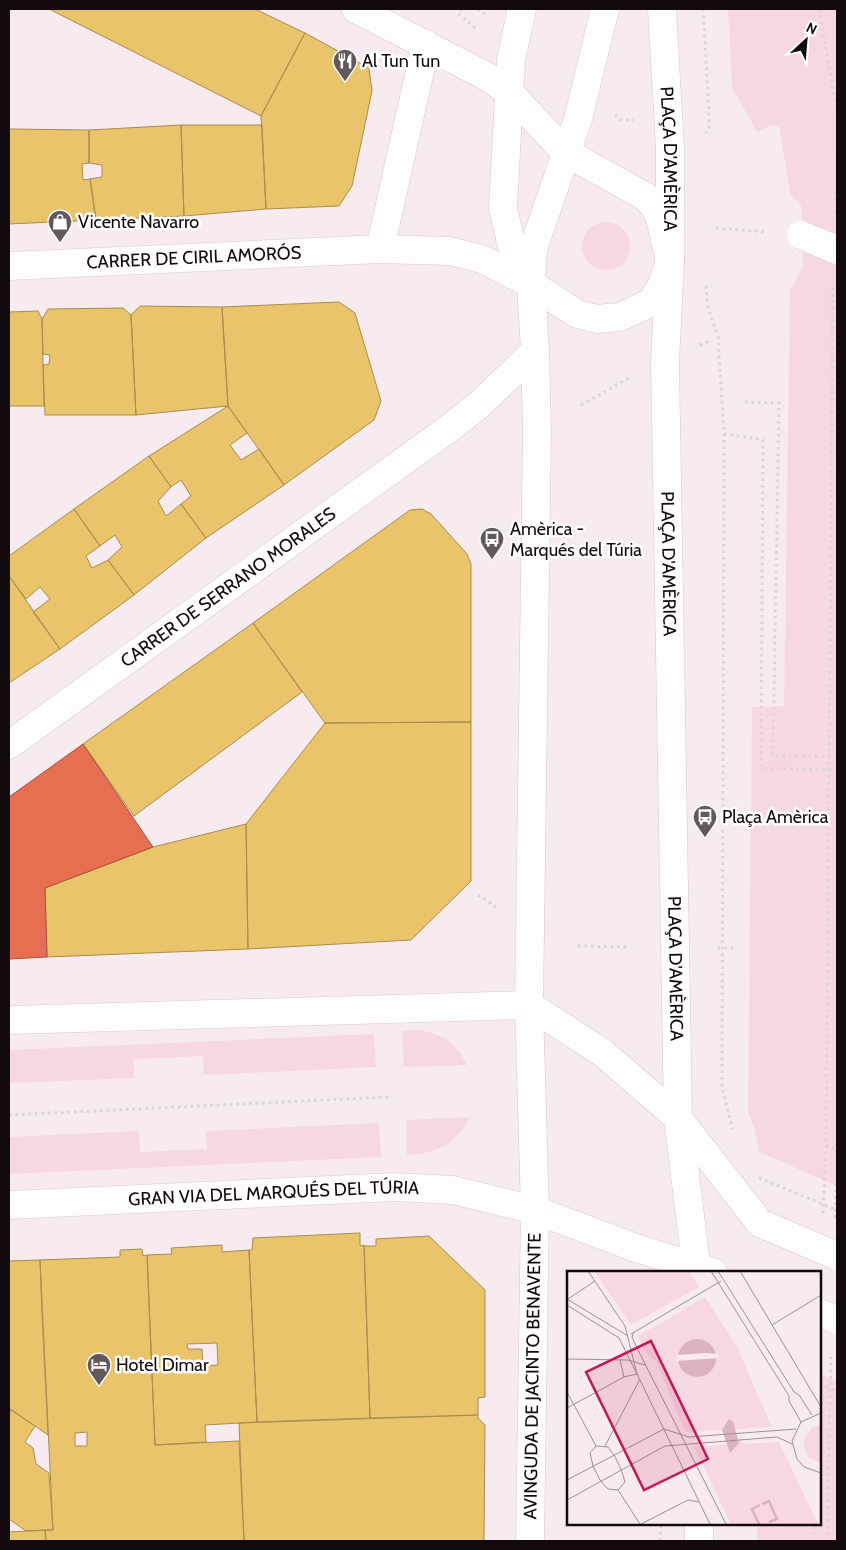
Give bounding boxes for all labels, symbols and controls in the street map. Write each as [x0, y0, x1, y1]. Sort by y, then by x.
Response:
north arrow [781, 15, 831, 65]
text: N [803, 18, 820, 39]
restaurant icon: Al Tun Tun [332, 48, 358, 82]
place label: Al Tun Tun [362, 50, 440, 72]
street label: PLAÇA D'AMÈRICA [655, 86, 681, 231]
shop icon: Vicente Navarro [47, 209, 73, 243]
place label: Vicente Navarro [78, 211, 199, 233]
street label: CARRER DE CIRIL AMORÓS [86, 242, 302, 273]
street label: PLAÇA D'AMÈRICA [656, 491, 681, 636]
street label: CARRER DE SERRANO MORALES [116, 503, 340, 672]
place label: Amèrica - Marqués del Túria [510, 518, 642, 561]
bus stop icon: Amèrica - Marqués del Túria [479, 526, 505, 560]
bus stop icon: Plaça Amèrica [692, 804, 718, 838]
place label: Plaça Amèrica [722, 806, 829, 828]
street label: PLAÇA D'AMÈRICA [663, 896, 688, 1041]
street label: GRAN VIA DEL MARQUÉS DEL TÚRIA [128, 1176, 420, 1210]
street label: AVINGUDA DE JACINTO BENAVENTE [519, 1233, 546, 1520]
inset map [567, 1271, 821, 1525]
hotel icon: Hotel Dimar [86, 1352, 112, 1386]
place label: Hotel Dimar [116, 1354, 209, 1376]

